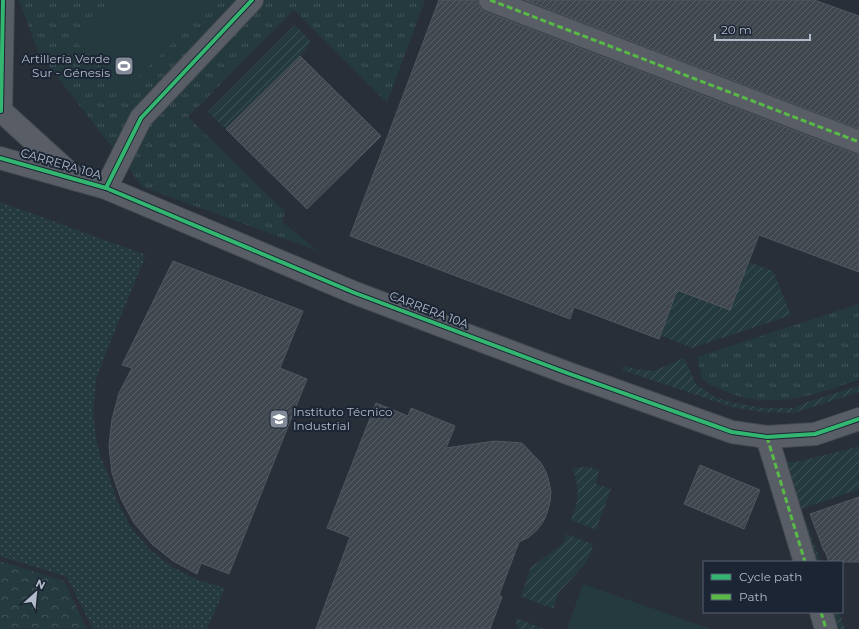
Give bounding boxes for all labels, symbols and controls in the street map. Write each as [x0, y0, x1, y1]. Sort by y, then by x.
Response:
scale bar [715, 16, 810, 42]
text: 20 m [721, 22, 752, 37]
place label: Artillería Verde Sur - Génesis [21, 51, 110, 80]
sports icon: Artillería Verde Sur - Génesis [113, 55, 135, 77]
street label: CARRERA 10A [19, 145, 104, 182]
street label: CARRERA 10A [388, 288, 471, 332]
place label: Instituto Técnico Industrial [293, 404, 393, 433]
school or university icon: Instituto Técnico Industrial [268, 408, 290, 430]
legend [703, 561, 843, 613]
text: Cycle path [739, 569, 802, 584]
north arrow [16, 573, 56, 613]
text: N [33, 576, 48, 592]
text: Path [739, 589, 768, 604]

